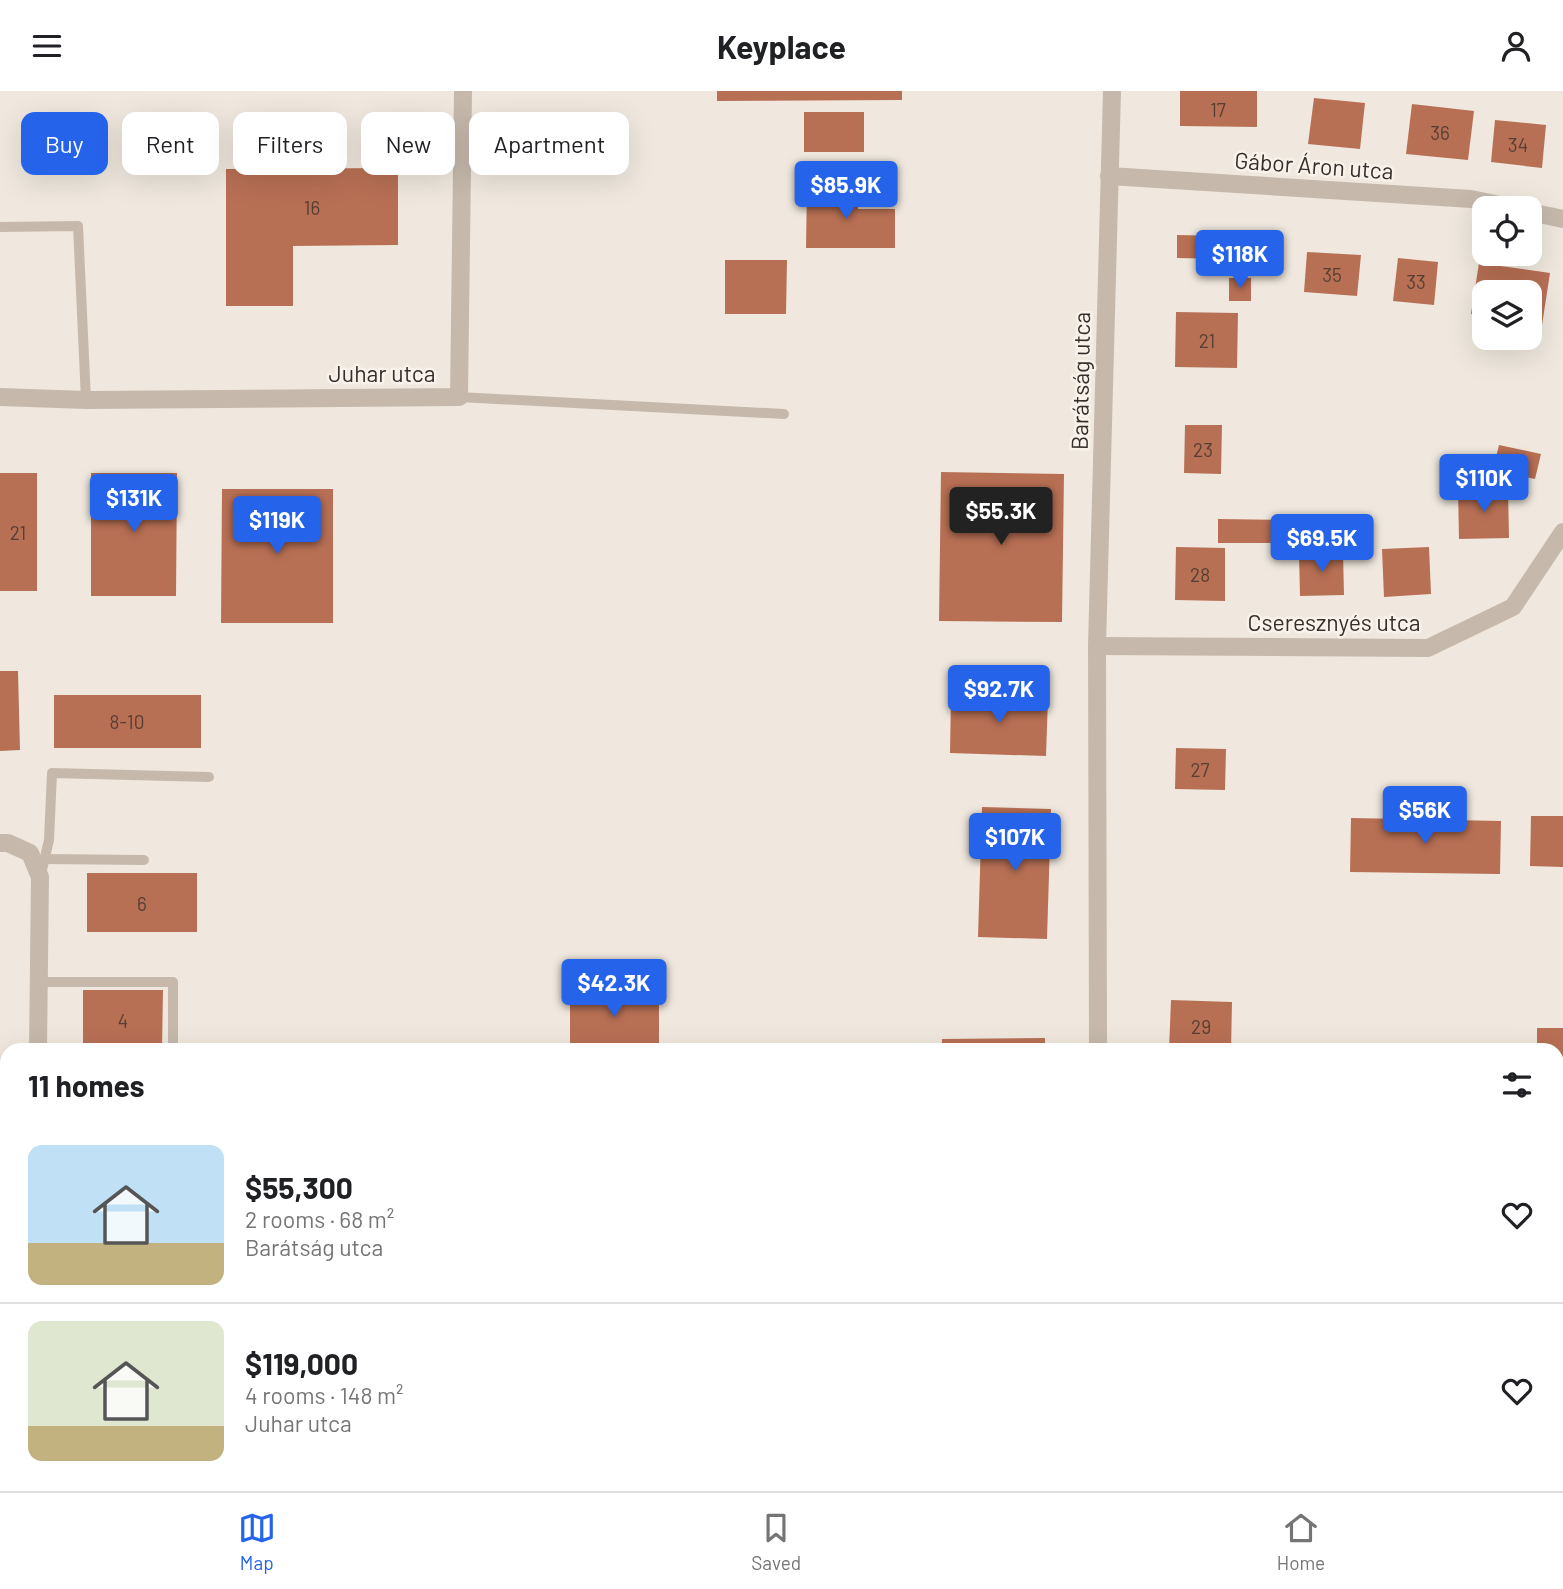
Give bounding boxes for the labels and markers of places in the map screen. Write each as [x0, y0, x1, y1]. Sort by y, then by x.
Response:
pin: $85.9K [789, 162, 903, 221]
pin: $118K [1191, 231, 1289, 290]
pin: $110K [1435, 455, 1533, 514]
pin: $131K [85, 475, 183, 534]
pin: $55.3K [944, 487, 1058, 547]
pin: $119K [228, 497, 326, 556]
pin: $69.5K [1265, 515, 1379, 574]
pin: $92.7K [942, 665, 1056, 725]
pin: $56K [1384, 787, 1466, 846]
pin: $107K [966, 813, 1064, 873]
pin: $42.3K [557, 960, 671, 1019]

